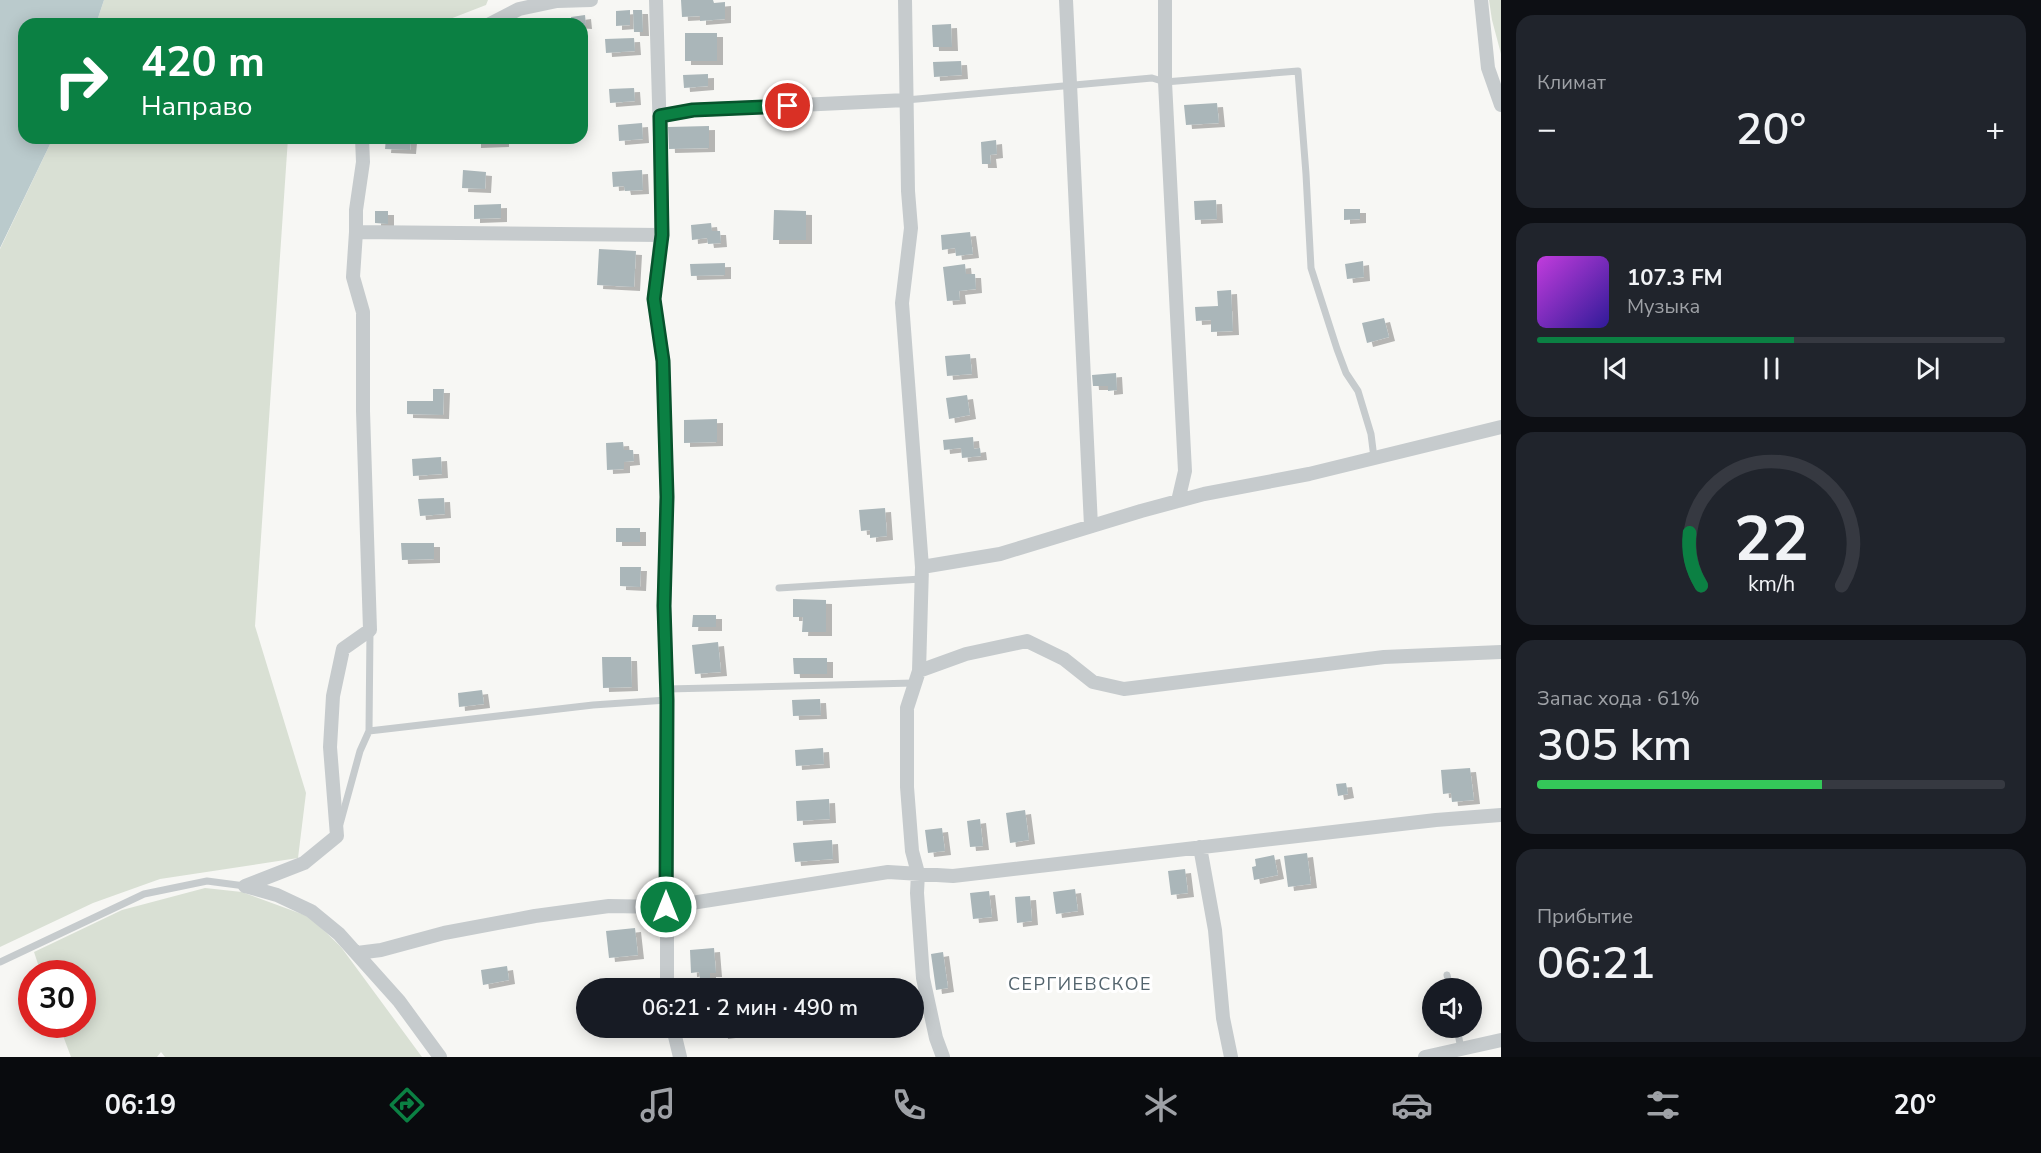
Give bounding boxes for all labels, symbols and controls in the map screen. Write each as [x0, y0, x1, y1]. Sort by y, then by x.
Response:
text: 420 m [141, 34, 265, 91]
icon: right [42, 42, 120, 120]
text: Климат [1537, 69, 1606, 96]
pin [762, 80, 813, 131]
text: Направо [141, 88, 252, 125]
icon: arrive [771, 89, 804, 122]
text: 20° [1736, 99, 1806, 160]
text: − [1537, 107, 1557, 152]
text: + [1985, 107, 2005, 152]
text: 107.3 FM [1627, 263, 1723, 293]
text: Музыка [1627, 293, 1700, 320]
icon: previous [1599, 352, 1632, 385]
icon: pause [1755, 352, 1788, 385]
icon: next [1911, 352, 1944, 385]
text: 22 [1734, 497, 1808, 582]
text: km/h [1747, 569, 1795, 599]
text: Запас хода · 61% [1537, 685, 1700, 712]
text: 305 km [1537, 715, 1692, 776]
position arrow [634, 875, 698, 939]
text: Прибытие [1537, 903, 1633, 930]
text: 06:21 [1537, 933, 1656, 994]
speed limit sign: 30 [18, 960, 96, 1038]
district label: СЕРГИЕВСКОЕ [1008, 972, 1152, 996]
map controls [1422, 978, 1482, 1038]
button: sound [1422, 978, 1482, 1038]
text: 06:21 · 2 мин · 490 m [642, 993, 858, 1023]
icon: directions [386, 1084, 428, 1126]
icon: music [637, 1084, 679, 1126]
icon: phone [888, 1084, 930, 1126]
icon: climate [1140, 1084, 1182, 1126]
icon: car [1391, 1084, 1433, 1126]
icon: filters [1642, 1084, 1684, 1126]
text: 06:19 [105, 1087, 176, 1124]
text: 20° [1894, 1087, 1936, 1124]

